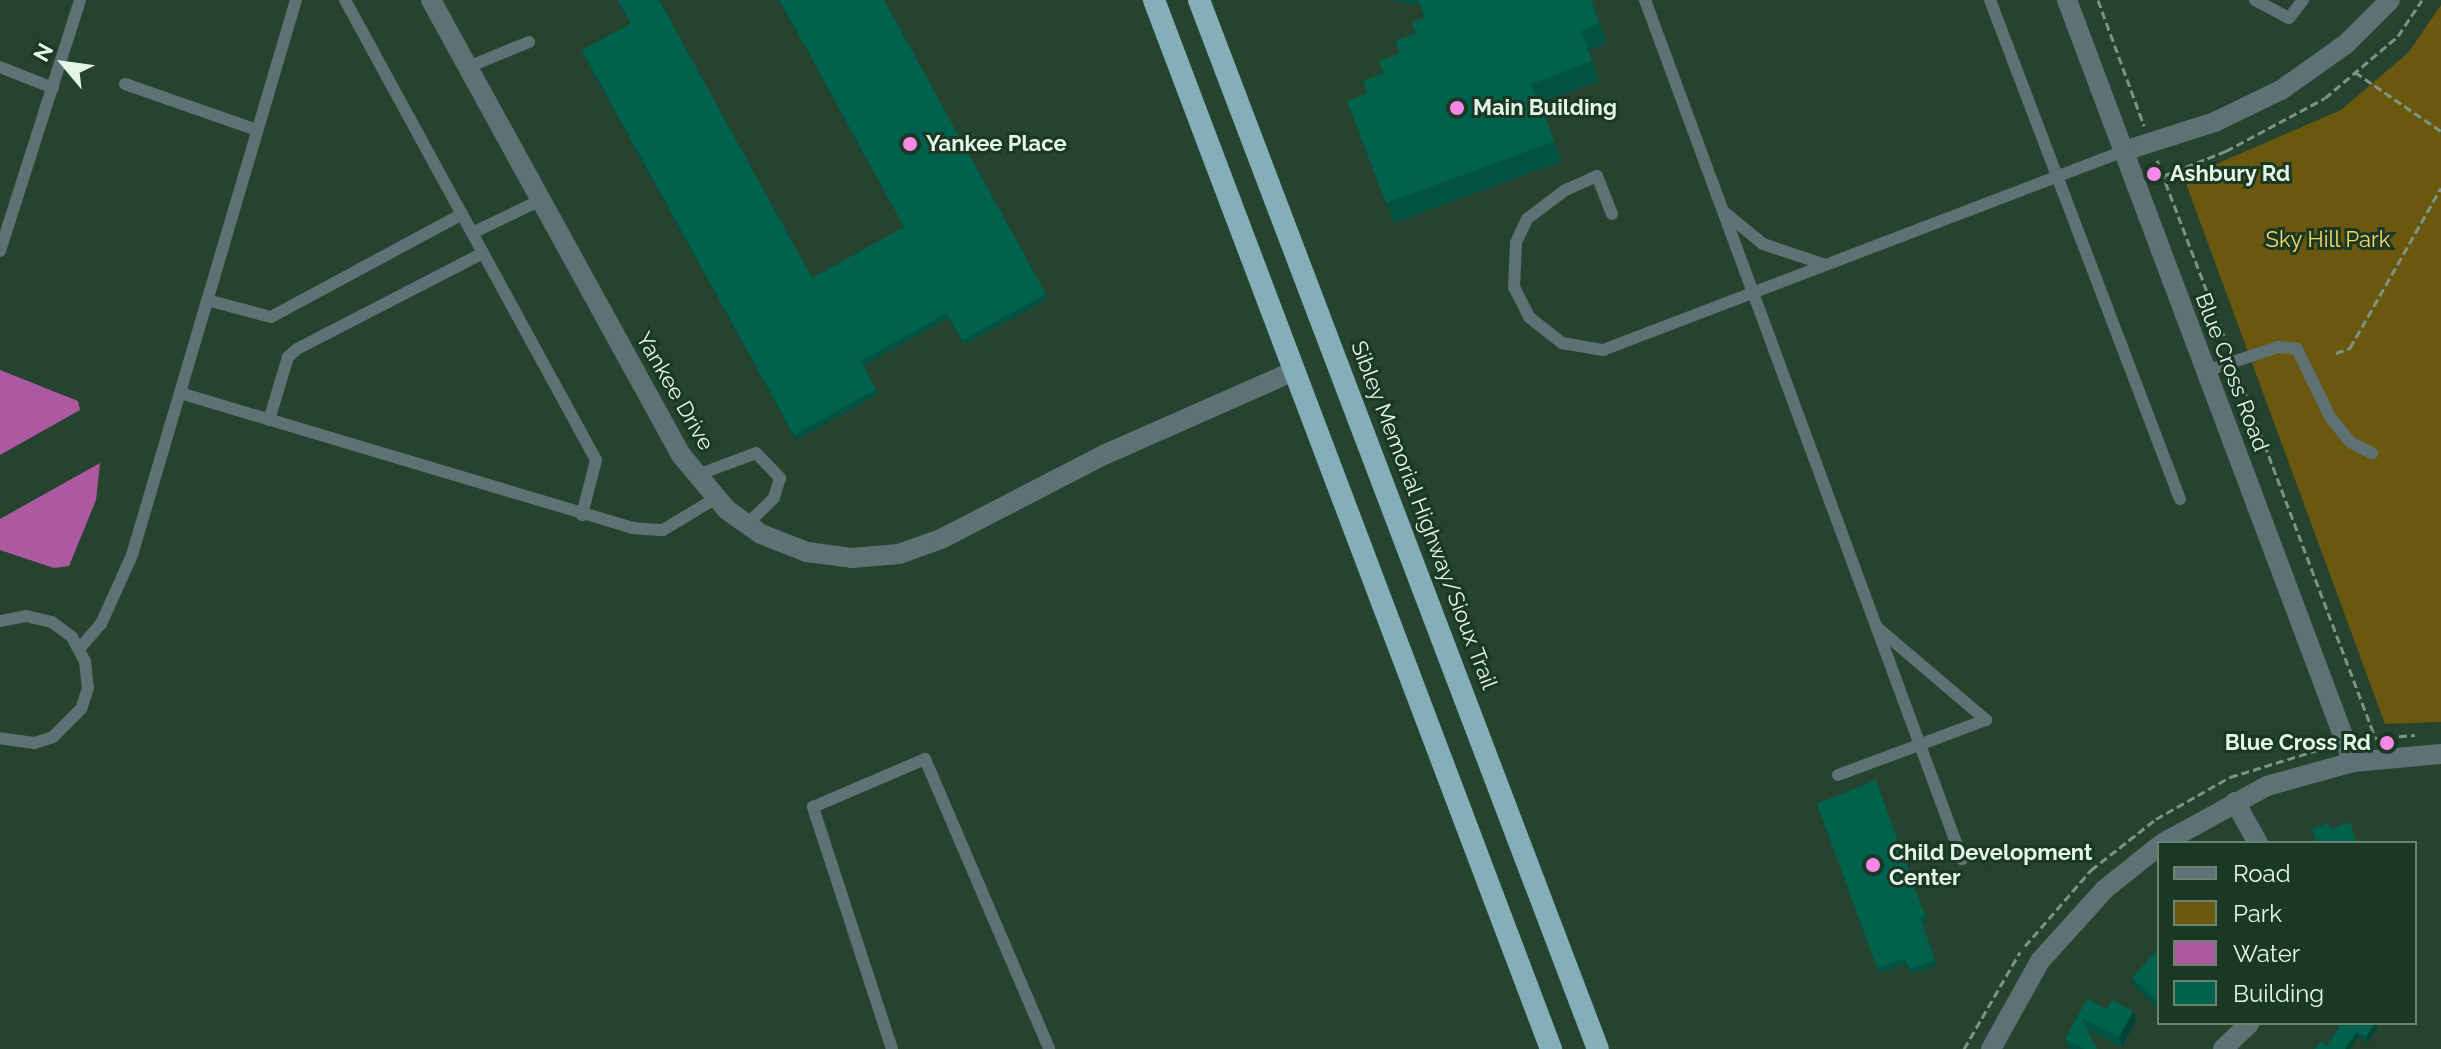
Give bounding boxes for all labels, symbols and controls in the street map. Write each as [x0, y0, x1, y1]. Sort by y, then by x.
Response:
north arrow [24, 24, 104, 104]
text: N [28, 39, 58, 66]
place label: Main Building [1473, 95, 1617, 121]
marker: Main Building [1448, 99, 1466, 117]
place label: Yankee Place [926, 131, 1067, 157]
marker: Yankee Place [901, 135, 919, 153]
place label: Ashbury Rd [2170, 161, 2291, 187]
marker: Ashbury Rd [2145, 165, 2163, 183]
park label: Sky Hill Park [2265, 227, 2391, 253]
street label: Blue Cross Road [2190, 289, 2274, 455]
street label: Yankee Drive [631, 327, 719, 455]
street label: Sibley Memorial Highway/Sioux Trail [1345, 336, 1503, 694]
place label: Blue Cross Rd [2225, 730, 2371, 756]
marker: Blue Cross Rd [2378, 734, 2396, 752]
place label: Child Development Center [1889, 839, 2092, 890]
legend [2157, 841, 2417, 1025]
marker: Child Development Center [1864, 856, 1882, 874]
text: Road [2233, 859, 2291, 888]
text: Park [2233, 899, 2282, 928]
text: Water [2233, 939, 2300, 968]
text: Building [2233, 979, 2324, 1008]

